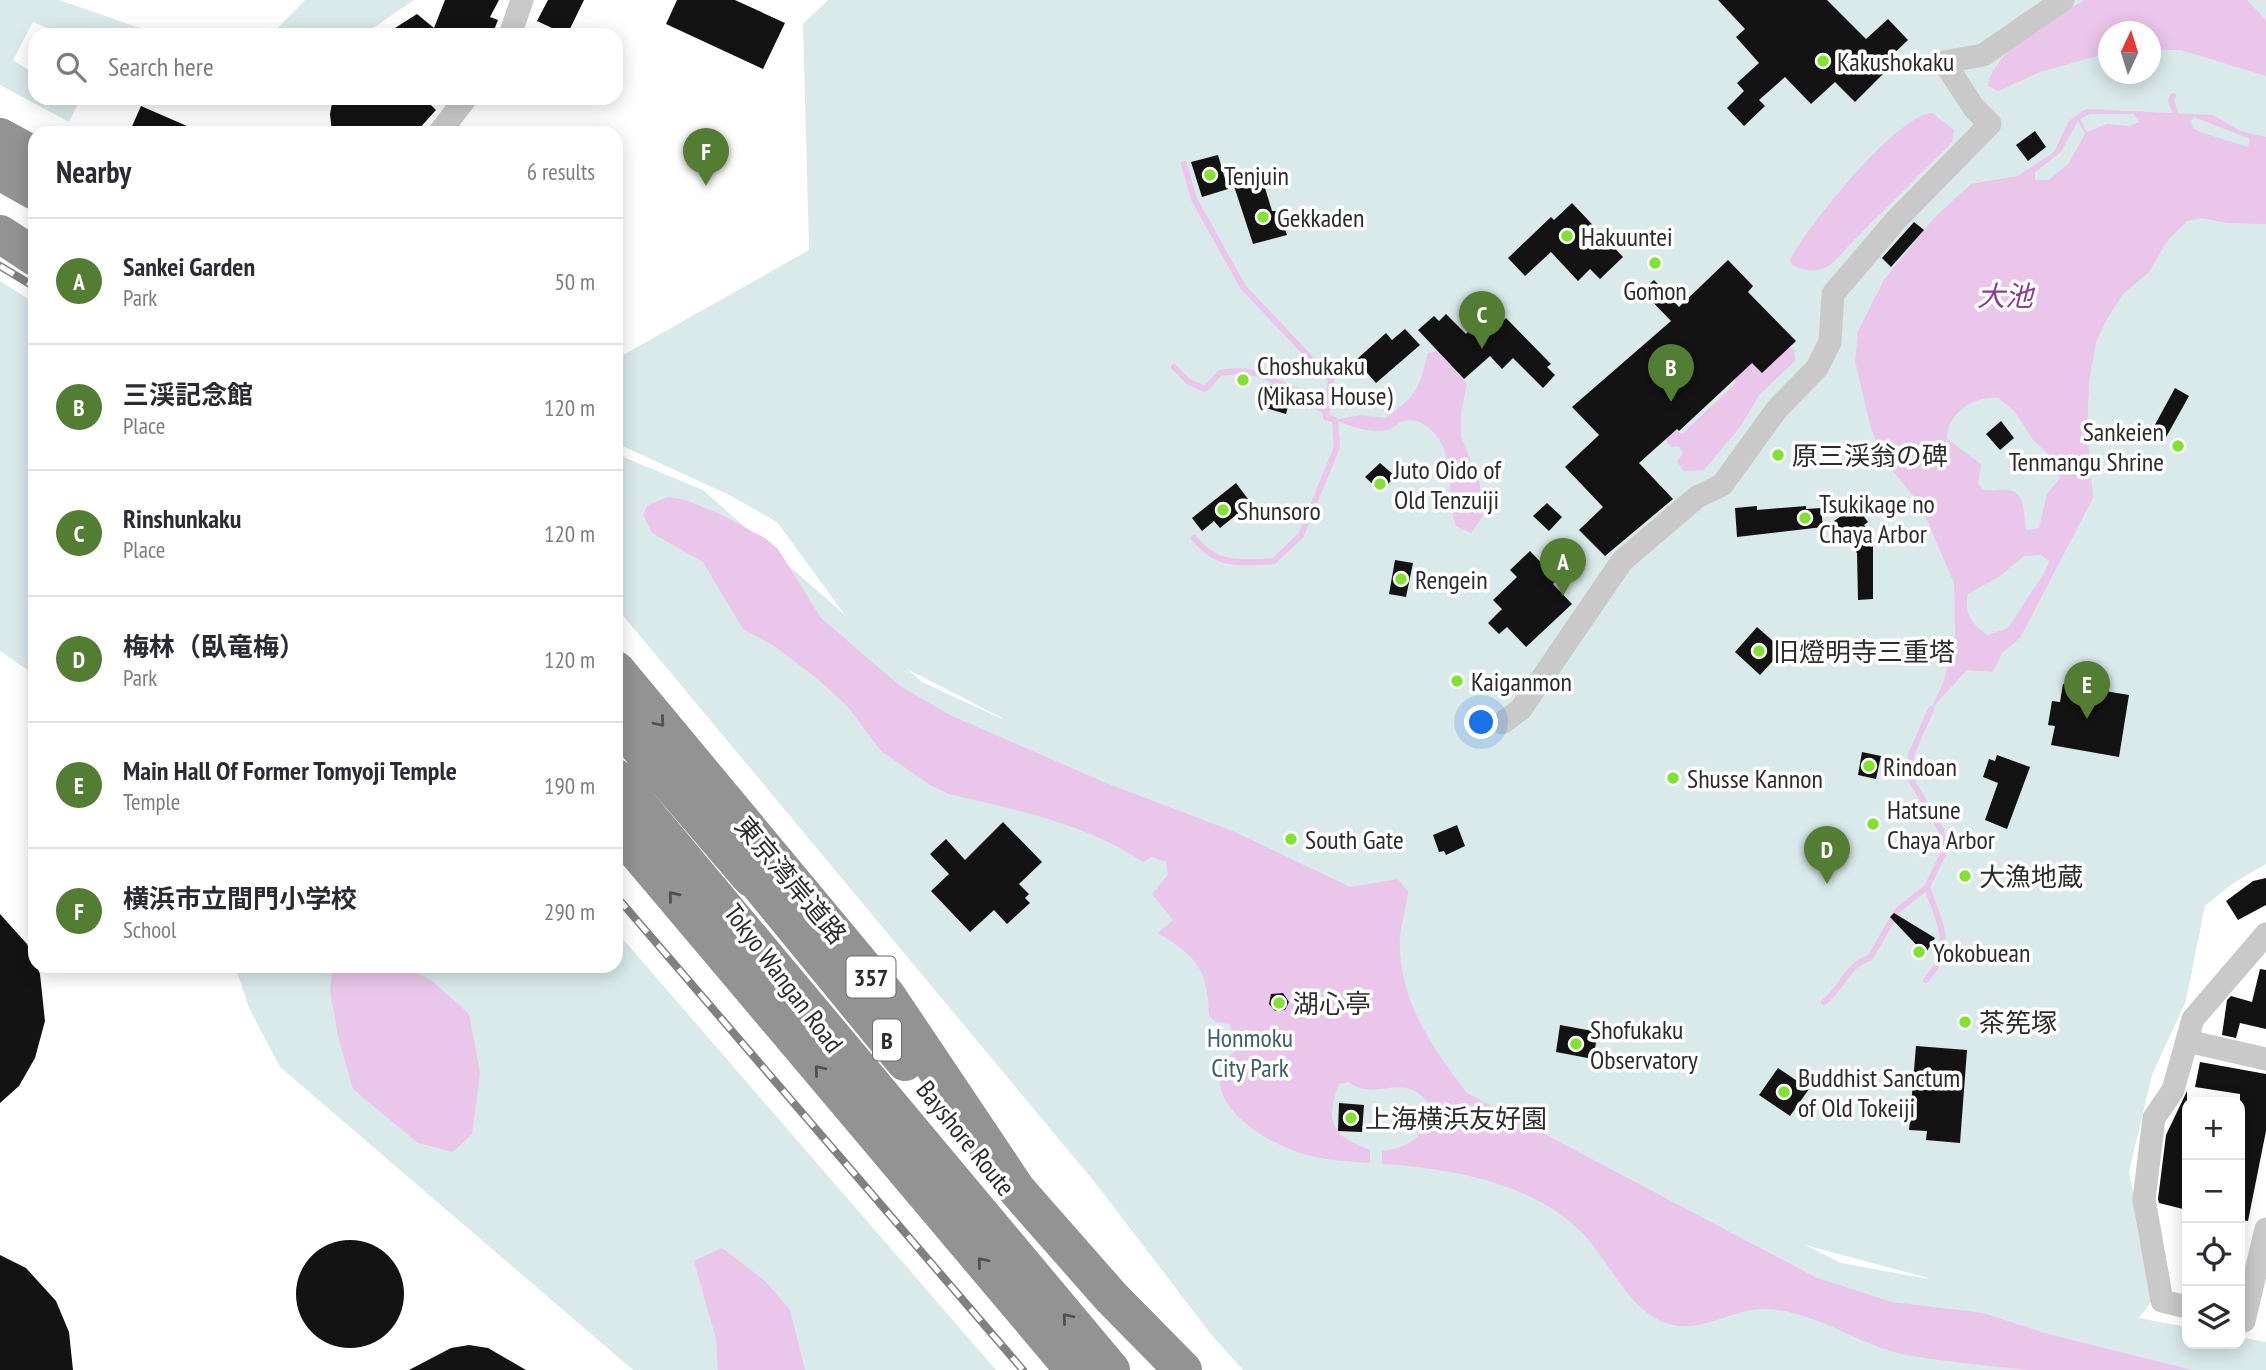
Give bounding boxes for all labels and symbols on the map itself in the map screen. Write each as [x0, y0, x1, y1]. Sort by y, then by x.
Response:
north arrow [2098, 21, 2161, 84]
place label: Kakushokaku [1837, 45, 1954, 78]
marker: Kakushokaku [1815, 53, 1831, 69]
pin: F [683, 128, 729, 186]
place label: Tenjuin [1224, 159, 1289, 192]
marker: Tenjuin [1202, 167, 1218, 183]
place label: Gekkaden [1277, 201, 1365, 234]
marker: Gekkaden [1255, 209, 1271, 225]
place label: Hakuuntei [1581, 220, 1673, 253]
marker: Hakuuntei [1559, 228, 1575, 244]
marker: Gomon [1647, 255, 1663, 271]
place label: Gomon [1623, 274, 1687, 307]
water label: 大池 [1977, 277, 2036, 314]
pin: C [1459, 291, 1505, 349]
pin: B [1648, 344, 1694, 402]
place label: Choshukaku (Mikasa House) [1257, 349, 1393, 412]
marker: Choshukaku (Mikasa House) [1235, 372, 1251, 388]
place label: Sankeien Tenmangu Shrine [2009, 415, 2164, 478]
marker: Sankeien Tenmangu Shrine [2170, 438, 2186, 454]
place label: 原三渓翁の碑 [1792, 439, 1948, 472]
marker: 原三渓翁の碑 [1770, 447, 1786, 463]
place label: Juto Oido of Old Tenzuiji [1393, 453, 1502, 516]
marker: Juto Oido of Old Tenzuiji [1372, 476, 1388, 492]
place label: Tsukikage no Chaya Arbor [1819, 487, 1935, 550]
place label: Shunsoro [1237, 494, 1321, 527]
marker: Shunsoro [1215, 502, 1231, 518]
marker: Tsukikage no Chaya Arbor [1797, 510, 1813, 526]
pin: A [1540, 538, 1586, 596]
place label: Rengein [1415, 563, 1488, 596]
marker: Rengein [1393, 571, 1409, 587]
place label: 旧燈明寺三重塔 [1773, 635, 1955, 668]
marker: 旧燈明寺三重塔 [1751, 643, 1767, 659]
pin: E [2064, 661, 2110, 719]
place label: Kaiganmon [1471, 665, 1572, 698]
marker: Kaiganmon [1449, 673, 1465, 689]
your location [1464, 705, 1498, 739]
one-way arrow [651, 715, 664, 727]
place label: Rindoan [1883, 750, 1957, 783]
marker: Rindoan [1861, 758, 1877, 774]
place label: Shusse Kannon [1687, 762, 1823, 795]
marker: Shusse Kannon [1665, 770, 1681, 786]
place label: Hatsune Chaya Arbor [1887, 793, 1995, 856]
street label: 東京湾岸道路 [728, 810, 854, 950]
marker: Hatsune Chaya Arbor [1865, 816, 1881, 832]
place label: South Gate [1305, 823, 1404, 856]
pin: D [1804, 826, 1850, 884]
marker: South Gate [1283, 831, 1299, 847]
place label: 大漁地蔵 [1979, 860, 2083, 893]
marker: 大漁地蔵 [1957, 868, 1973, 884]
one-way arrow [668, 891, 681, 903]
street label: Tokyo Wangan Road [717, 897, 851, 1059]
place label: Yokobuean [1933, 936, 2030, 969]
marker: Yokobuean [1911, 944, 1927, 960]
road number: 357 [846, 957, 896, 998]
place label: 湖心亭 [1293, 987, 1371, 1020]
marker: 湖心亭 [1271, 995, 1287, 1011]
place label: 茶筅塚 [1979, 1006, 2057, 1039]
place label: Shofukaku Observatory [1590, 1013, 1698, 1076]
marker: 茶筅塚 [1957, 1014, 1973, 1030]
road number: B [873, 1020, 901, 1060]
park label: Honmoku City Park [1207, 1021, 1293, 1084]
marker: Shofukaku Observatory [1568, 1036, 1584, 1052]
place label: Buddhist Sanctum of Old Tokeiji [1798, 1061, 1960, 1124]
one-way arrow [815, 1065, 827, 1078]
street label: Bayshore Route [909, 1074, 1023, 1202]
marker: Buddhist Sanctum of Old Tokeiji [1776, 1084, 1792, 1100]
place label: 上海横浜友好園 [1365, 1102, 1547, 1135]
marker: 上海横浜友好園 [1343, 1110, 1359, 1126]
one-way arrow [978, 1258, 990, 1271]
one-way arrow [1063, 1313, 1075, 1326]

